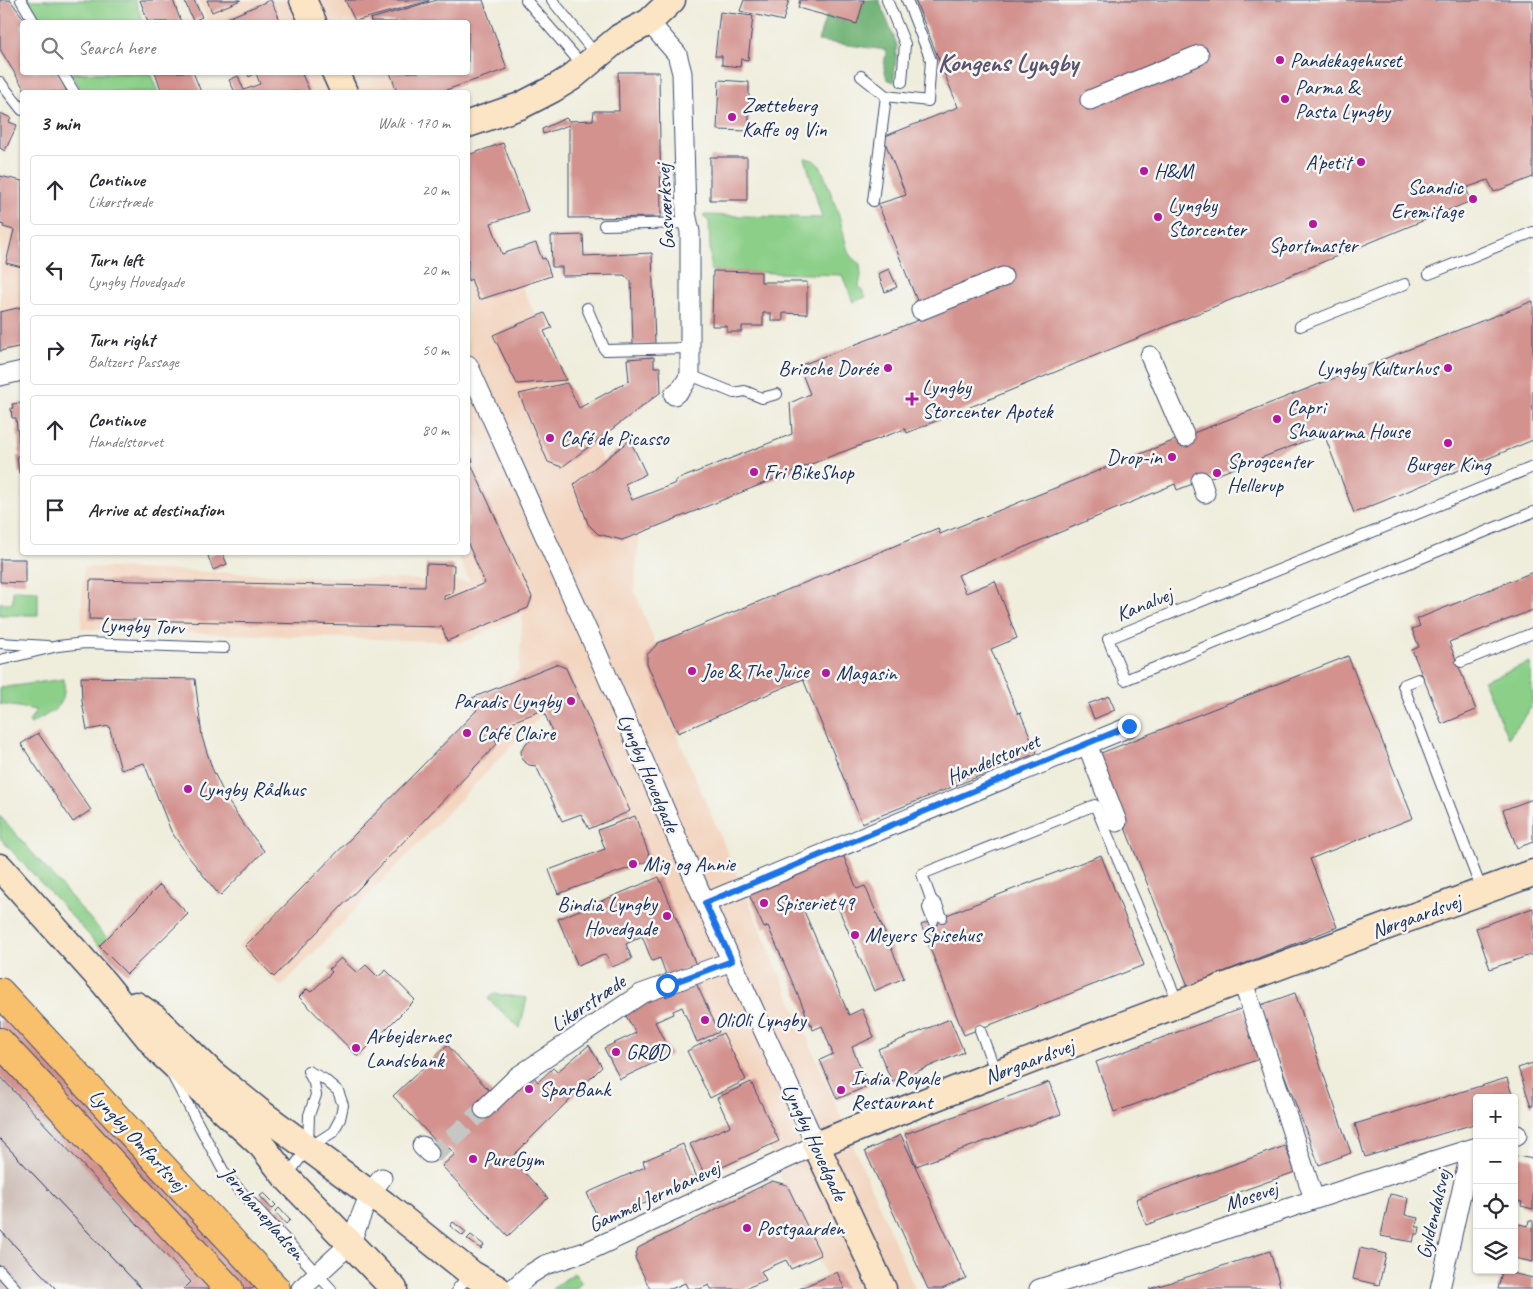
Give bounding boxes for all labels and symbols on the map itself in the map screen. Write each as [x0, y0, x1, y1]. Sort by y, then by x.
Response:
district label: Kongens Lyngby [938, 46, 1081, 79]
place label: Pandekagehuset [1290, 47, 1403, 73]
marker: Pandekagehuset [1274, 54, 1286, 66]
place label: Parma & Pasta Lyngby [1295, 74, 1392, 124]
place label: Zætteberg Kaffe og Vin [742, 92, 827, 142]
marker: Parma & Pasta Lyngby [1279, 93, 1291, 105]
marker: Zætteberg Kaffe og Vin [726, 111, 738, 123]
place label: A'petit [1305, 149, 1354, 175]
marker: A'petit [1355, 156, 1367, 168]
place label: H&M [1154, 158, 1195, 184]
street label: Gasværksvej [650, 161, 680, 251]
marker: H&M [1138, 165, 1150, 177]
place label: Scandic Eremitage [1391, 174, 1465, 224]
place label: Lyngby Storcenter [1168, 192, 1247, 242]
marker: Scandic Eremitage [1467, 193, 1479, 205]
marker: Lyngby Storcenter [1152, 211, 1164, 223]
marker: Sportmaster [1307, 218, 1319, 230]
place label: Sportmaster [1269, 232, 1360, 258]
place label: Brioche Dorée [778, 355, 880, 381]
place label: Lyngby Kulturhus [1317, 355, 1440, 381]
marker: Brioche Dorée [882, 362, 894, 374]
marker: Lyngby Kulturhus [1442, 362, 1454, 374]
place label: Lyngby Storcenter Apotek [922, 374, 1054, 424]
marker: Lyngby Storcenter Apotek [906, 393, 918, 405]
place label: Capri Shawarma House [1287, 394, 1411, 444]
marker: Capri Shawarma House [1271, 413, 1283, 425]
place label: Café de Picasso [560, 425, 670, 451]
marker: Café de Picasso [544, 432, 556, 444]
marker: Burger King [1442, 437, 1454, 449]
place label: Drop-in [1107, 444, 1163, 470]
place label: Sprogcenter Hellerup [1227, 448, 1315, 498]
marker: Drop-in [1166, 451, 1178, 463]
place label: Burger King [1406, 451, 1492, 477]
place label: Fri BikeShop [764, 459, 855, 485]
marker: Fri BikeShop [748, 466, 760, 478]
marker: Sprogcenter Hellerup [1211, 467, 1223, 479]
street label: Kanalvej [1112, 580, 1178, 627]
street label: Lyngby Torv [100, 612, 186, 641]
place label: Joe & The Juice [701, 658, 811, 684]
place label: Magasin [836, 660, 898, 686]
marker: Joe & The Juice [686, 665, 698, 677]
marker: Magasin [820, 667, 832, 679]
place label: Paradis Lyngby [454, 688, 563, 714]
marker: Paradis Lyngby [565, 695, 577, 707]
street label: Lyngby Hovedgade [612, 710, 687, 838]
route end [1118, 715, 1141, 738]
place label: Café Claire [477, 720, 556, 746]
marker: Café Claire [461, 727, 473, 739]
street label: Handelstorvet [942, 727, 1045, 790]
place label: Lyngby Rådhus [198, 776, 307, 802]
marker: Lyngby Rådhus [182, 783, 194, 795]
place label: Mig og Annie [643, 851, 737, 877]
marker: Mig og Annie [627, 858, 639, 870]
street label: Nørgaardsvej [1368, 887, 1467, 944]
place label: Spiseriet49 [774, 890, 856, 916]
place label: Bindia Lyngby Hovedgade [557, 891, 659, 941]
marker: Spiseriet49 [758, 897, 770, 909]
marker: Bindia Lyngby Hovedgade [661, 910, 673, 922]
place label: Meyers Spisehus [865, 922, 983, 948]
marker: Meyers Spisehus [849, 929, 861, 941]
street label: Likørstræde [546, 967, 632, 1037]
route start [656, 974, 679, 997]
place label: OliOli Lyngby [715, 1007, 807, 1033]
marker: OliOli Lyngby [699, 1014, 711, 1026]
place label: Arbejdernes Landsbank [366, 1023, 452, 1073]
street label: Nørgaardsvej [981, 1031, 1080, 1090]
place label: GRØD [626, 1039, 671, 1065]
marker: Arbejdernes Landsbank [350, 1042, 362, 1054]
marker: GRØD [610, 1046, 622, 1058]
place label: India Royale Restaurant [851, 1065, 941, 1115]
place label: SparBank [539, 1076, 613, 1102]
street label: Lyngby Hovedgade [777, 1079, 854, 1207]
street label: Lyngby Omfartsvej [84, 1083, 194, 1199]
marker: SparBank [523, 1083, 535, 1095]
marker: India Royale Restaurant [835, 1084, 847, 1096]
place label: PureGym [483, 1146, 545, 1172]
marker: PureGym [467, 1153, 479, 1165]
street label: Gammel Jernbanevej [584, 1153, 726, 1238]
street label: Jernbanepladsen [214, 1160, 312, 1267]
street label: Gyldendalsvej [1410, 1164, 1457, 1261]
street label: Mosevej [1221, 1174, 1284, 1217]
place label: Postgaarden [757, 1215, 846, 1241]
marker: Postgaarden [741, 1222, 753, 1234]

